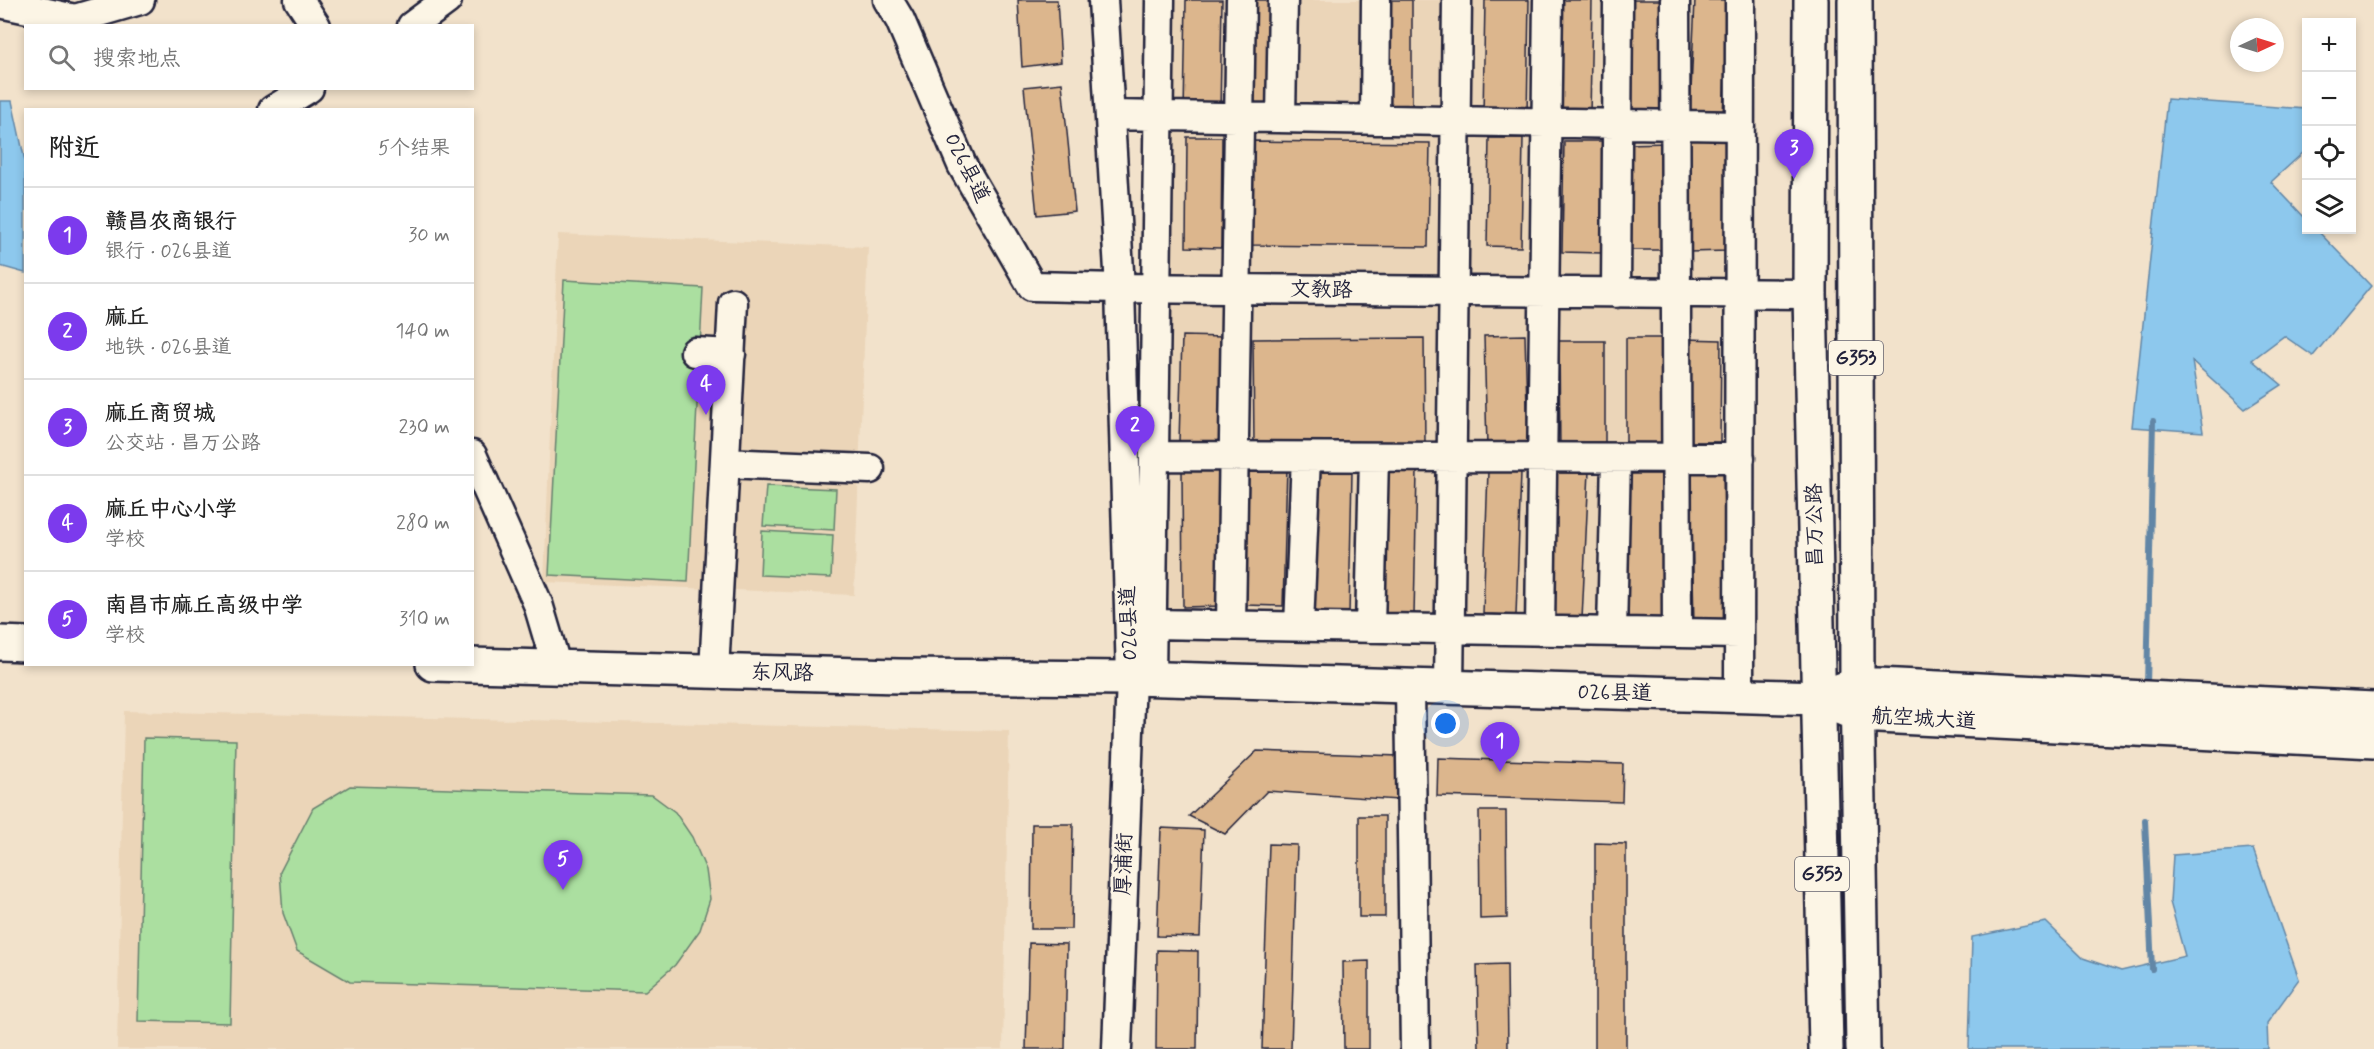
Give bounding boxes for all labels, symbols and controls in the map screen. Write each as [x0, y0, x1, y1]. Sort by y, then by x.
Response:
north arrow [2230, 18, 2284, 72]
map controls [2302, 18, 2356, 234]
button: + [2302, 18, 2356, 72]
search box [24, 24, 474, 90]
icon: search [45, 41, 78, 74]
text: 搜索地点 [93, 45, 181, 73]
button: − [2302, 72, 2356, 126]
button: locate [2302, 126, 2356, 180]
street label: 026县道 [938, 128, 996, 208]
pin: 3 [1774, 130, 1814, 179]
text: 附近 [48, 132, 100, 166]
text: 5个结果 [378, 135, 450, 162]
button: layers [2302, 180, 2356, 234]
text: 赣昌农商银行 [105, 208, 237, 236]
text: 1 [63, 222, 72, 249]
text: 30 m [408, 222, 450, 249]
text: 银行 · 026县道 [105, 238, 232, 265]
street label: 文教路 [1289, 275, 1353, 305]
text: 麻丘 [105, 304, 149, 332]
text: 2 [63, 318, 72, 345]
text: 140 m [396, 318, 450, 345]
text: 地铁 · 026县道 [105, 334, 232, 361]
road number: G353 [1829, 341, 1883, 375]
pin: 4 [686, 366, 726, 415]
text: 麻丘商贸城 [105, 400, 215, 428]
pin: 2 [1116, 406, 1154, 456]
text: 3 [63, 414, 72, 441]
text: 230 m [398, 414, 450, 441]
text: 公交站 · 昌万公路 [105, 430, 260, 457]
street label: 昌万公路 [1800, 483, 1830, 567]
text: 麻丘中心小学 [105, 496, 237, 524]
text: 4 [62, 510, 73, 537]
text: 280 m [396, 510, 450, 537]
text: 学校 [105, 526, 145, 553]
street label: 026县道 [1114, 585, 1144, 661]
text: 南昌市麻丘高级中学 [105, 592, 303, 620]
text: 5 [62, 606, 74, 633]
text: 310 m [399, 606, 450, 633]
text: 学校 [105, 622, 145, 649]
street label: 东风路 [750, 658, 814, 688]
street label: 026县道 [1577, 678, 1653, 708]
street label: 航空城大道 [1871, 702, 1977, 736]
your location [1431, 709, 1460, 738]
pin: 1 [1480, 722, 1520, 772]
street label: 厚浦街 [1109, 832, 1139, 896]
pin: 5 [544, 840, 582, 890]
road number: G353 [1795, 857, 1849, 891]

